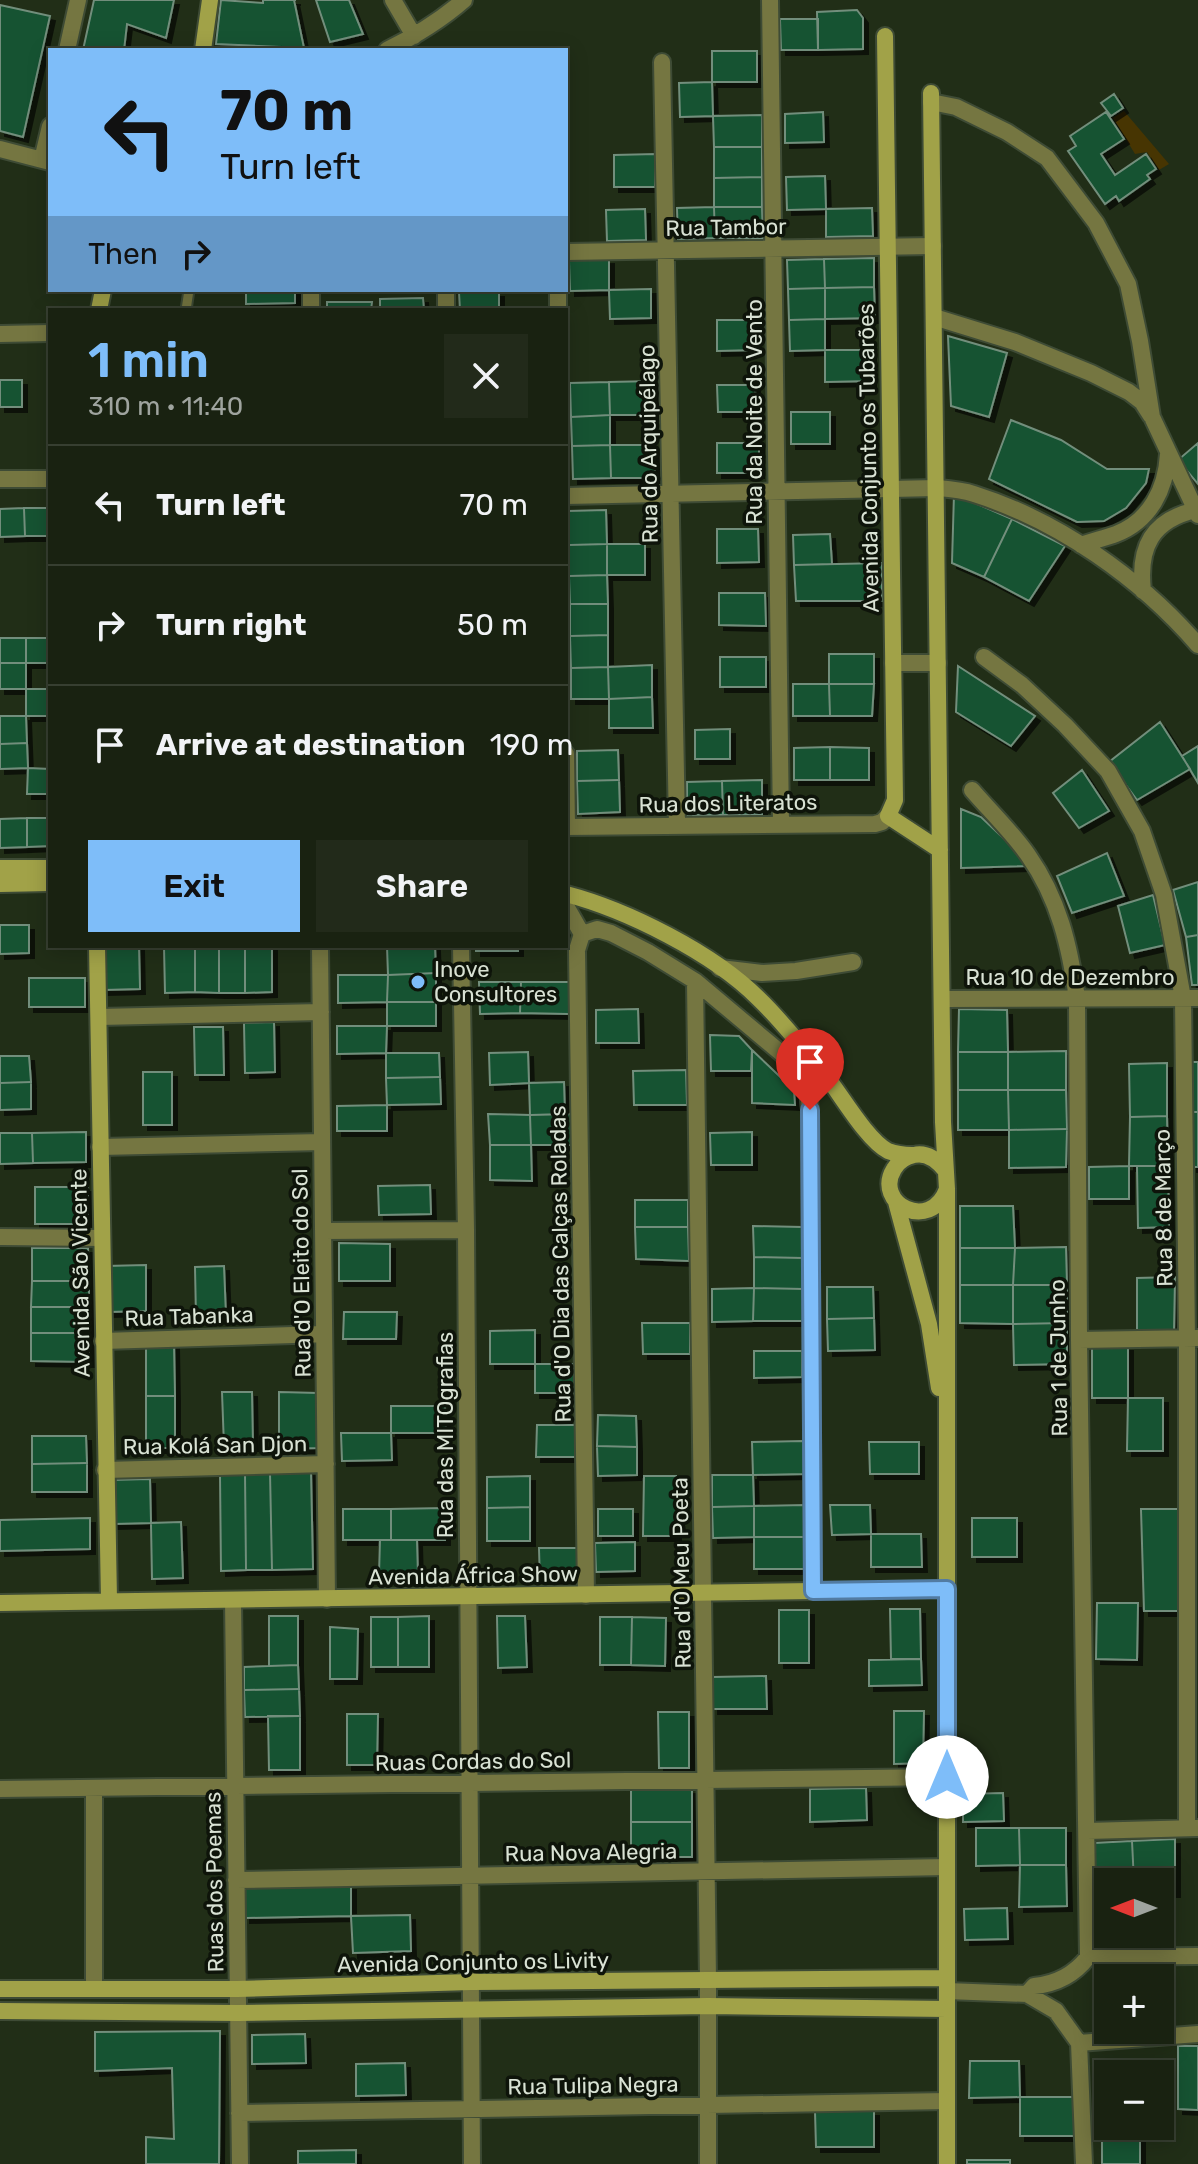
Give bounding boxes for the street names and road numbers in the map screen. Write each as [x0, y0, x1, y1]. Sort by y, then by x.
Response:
street label: Rua Tambor [665, 213, 787, 242]
street label: Rua da Noite de Vento [741, 299, 768, 525]
street label: Avenida Conjunto os Tubarões [852, 303, 885, 613]
street label: Rua do Arquipélago [633, 344, 664, 544]
street label: Rua dos Literatos [638, 788, 818, 819]
street label: Rua 10 de Dezembro [965, 964, 1175, 991]
street label: Rua d'O Dia das Calças Roladas [544, 1105, 577, 1423]
street label: Rua 8 de Março [1149, 1129, 1178, 1287]
street label: Avenida São Vicente [65, 1168, 96, 1378]
street label: Rua d'O Eleito do Sol [286, 1168, 317, 1378]
street label: Rua 1 de Junho [1044, 1279, 1073, 1437]
street label: Rua Tabanka [124, 1301, 254, 1332]
street label: Rua das MITOgrafias [432, 1332, 459, 1538]
street label: Rua Kolá San Djon [123, 1430, 307, 1461]
street label: Rua d'O Meu Poeta [666, 1477, 697, 1669]
street label: Avenida África Show [368, 1560, 578, 1591]
street label: Ruas Cordas do Sol [375, 1746, 571, 1777]
street label: Ruas dos Poemas [199, 1791, 230, 1973]
street label: Rua Nova Alegria [504, 1837, 678, 1868]
street label: Avenida Conjunto os Livity [337, 1947, 609, 1978]
street label: Rua Tulipa Negra [507, 2071, 679, 2100]

